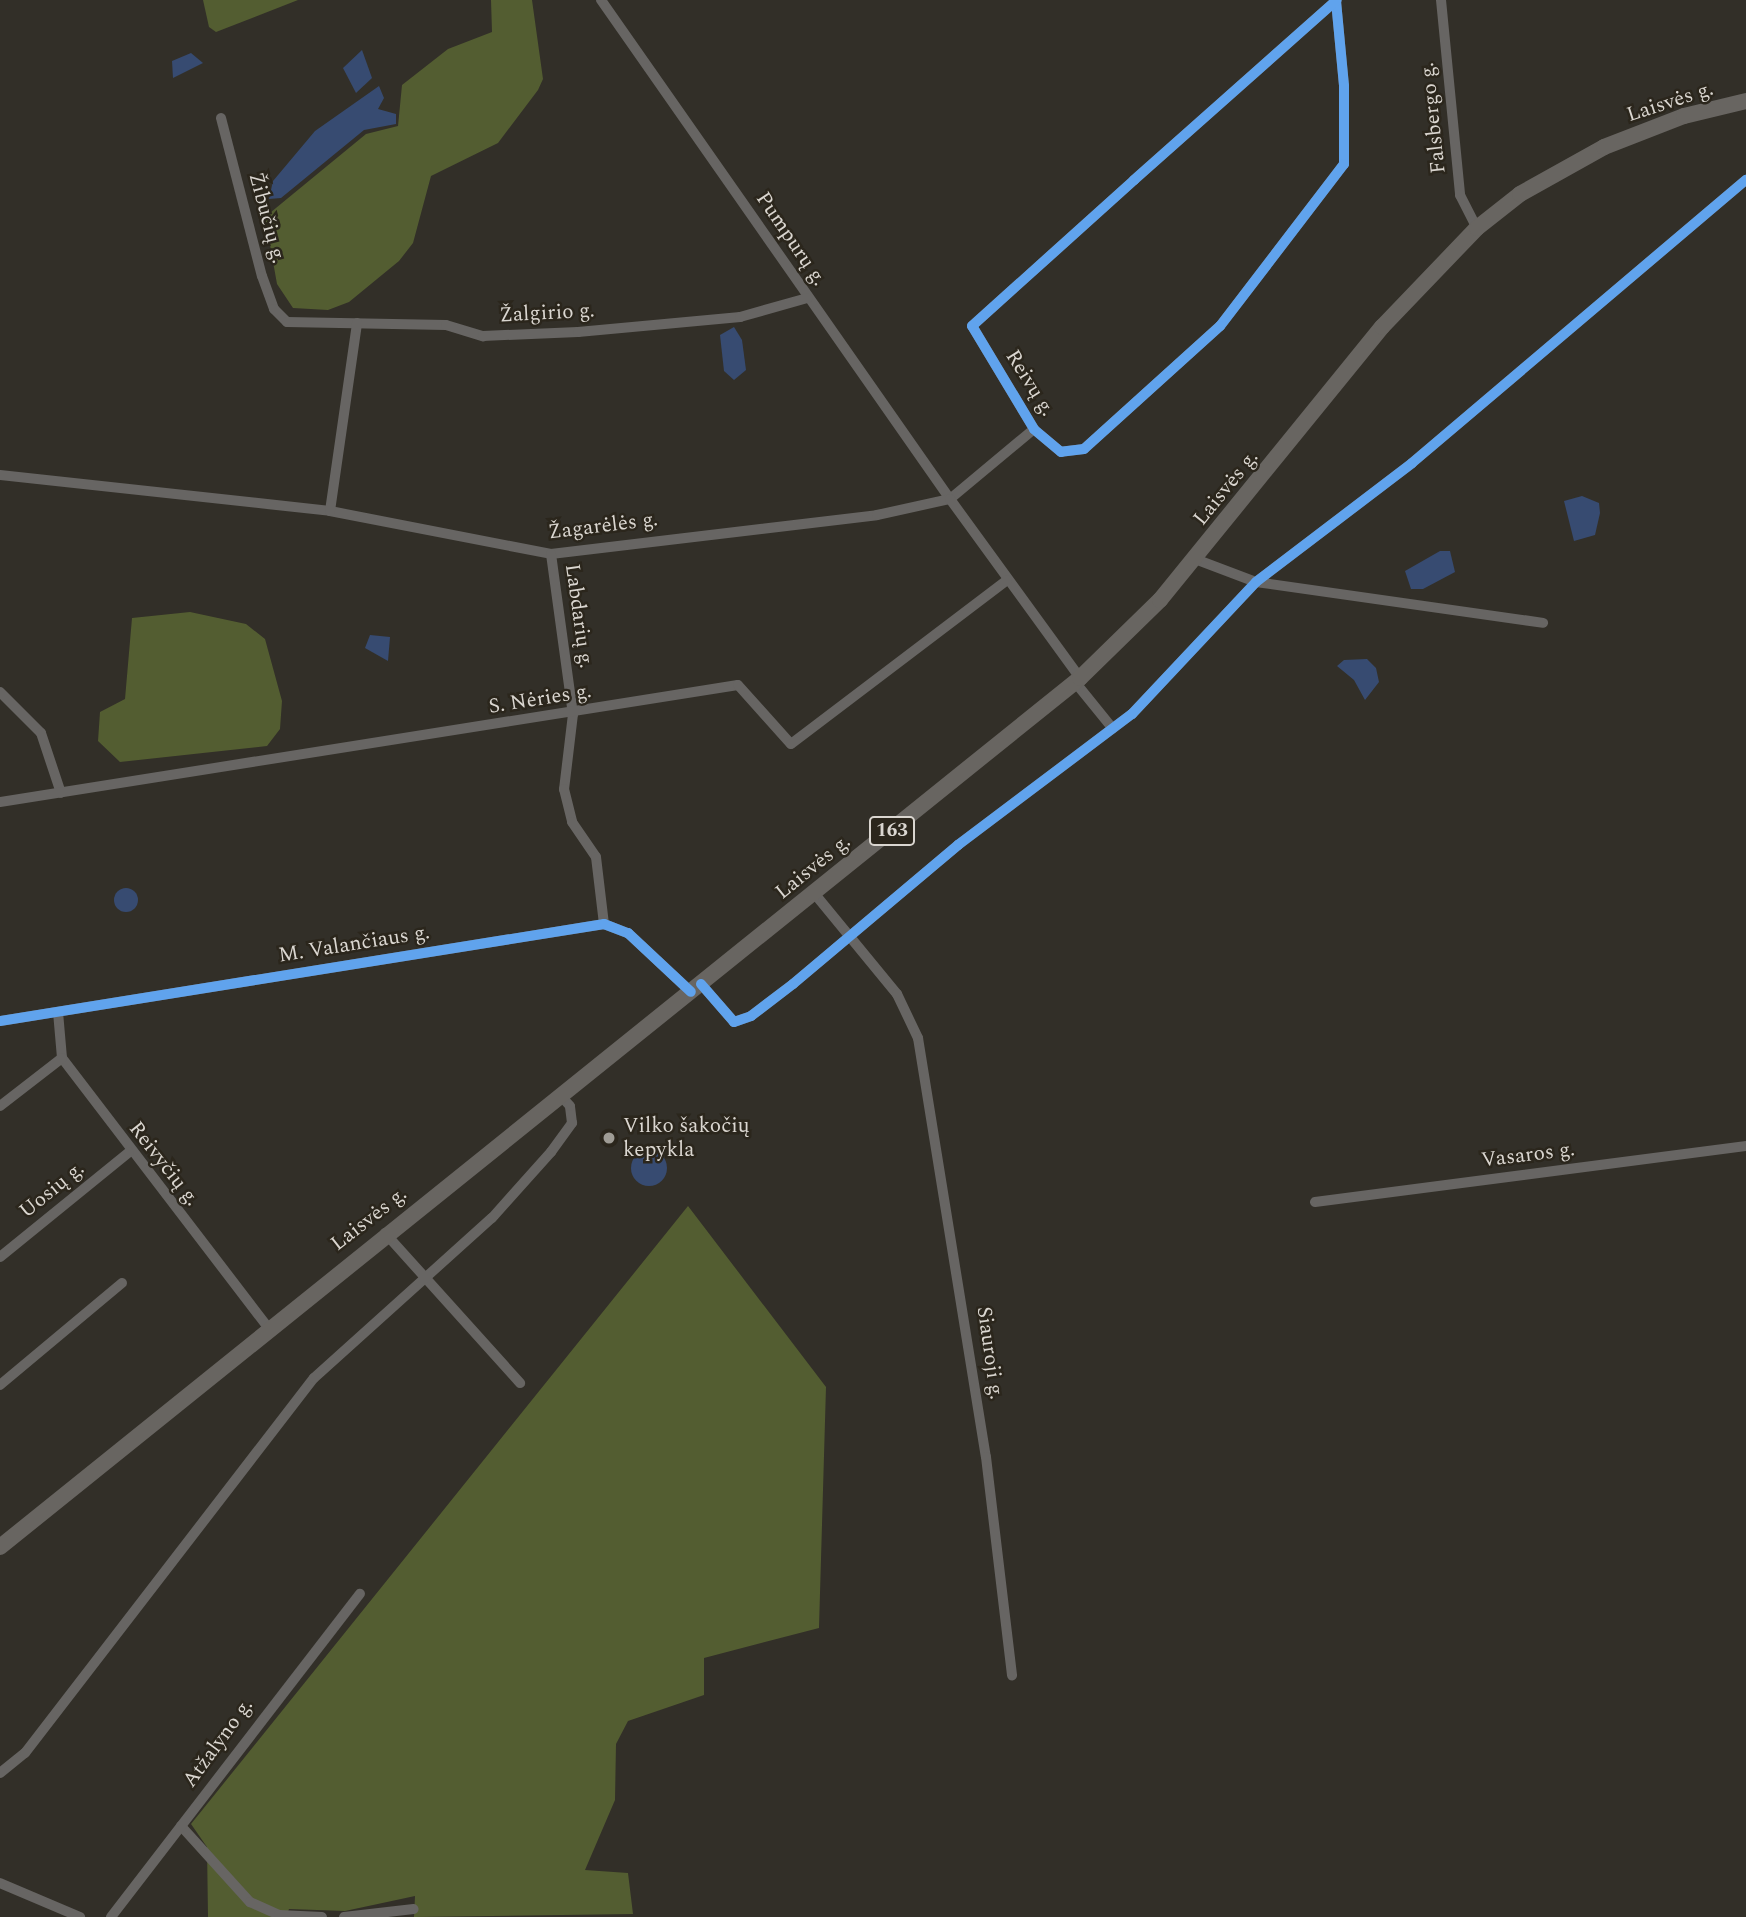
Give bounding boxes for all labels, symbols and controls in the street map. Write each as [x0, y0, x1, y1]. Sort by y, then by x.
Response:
street label: Falsbergo g. [1415, 61, 1451, 175]
street label: Laisvės g. [1623, 76, 1717, 128]
street label: Žibučių g. [243, 170, 291, 266]
street label: Pumpurų g. [750, 187, 832, 291]
street label: Žalgirio g. [499, 298, 595, 328]
street label: Reivų g. [1000, 345, 1060, 421]
street label: Laisvės g. [1188, 445, 1264, 531]
street label: Žagarėlės g. [547, 507, 659, 545]
street label: Labdarių g. [559, 562, 599, 670]
street label: S. Nėries g. [487, 678, 593, 720]
road number: 163 [868, 816, 917, 846]
street label: Laisvės g. [770, 829, 856, 905]
street label: M. Valančiaus g. [277, 920, 431, 968]
place label: Vilko šakočių kepykla [623, 1113, 750, 1163]
street label: Reivyčių g. [123, 1117, 205, 1211]
marker: Vilko šakočių kepykla [601, 1130, 617, 1146]
street label: Vasaros g. [1480, 1137, 1576, 1173]
street label: Uosių g. [14, 1156, 90, 1224]
street label: Laisvės g. [326, 1181, 412, 1257]
street label: Siauroji g. [971, 1305, 1009, 1401]
street label: Atžalyno g. [177, 1694, 259, 1792]

